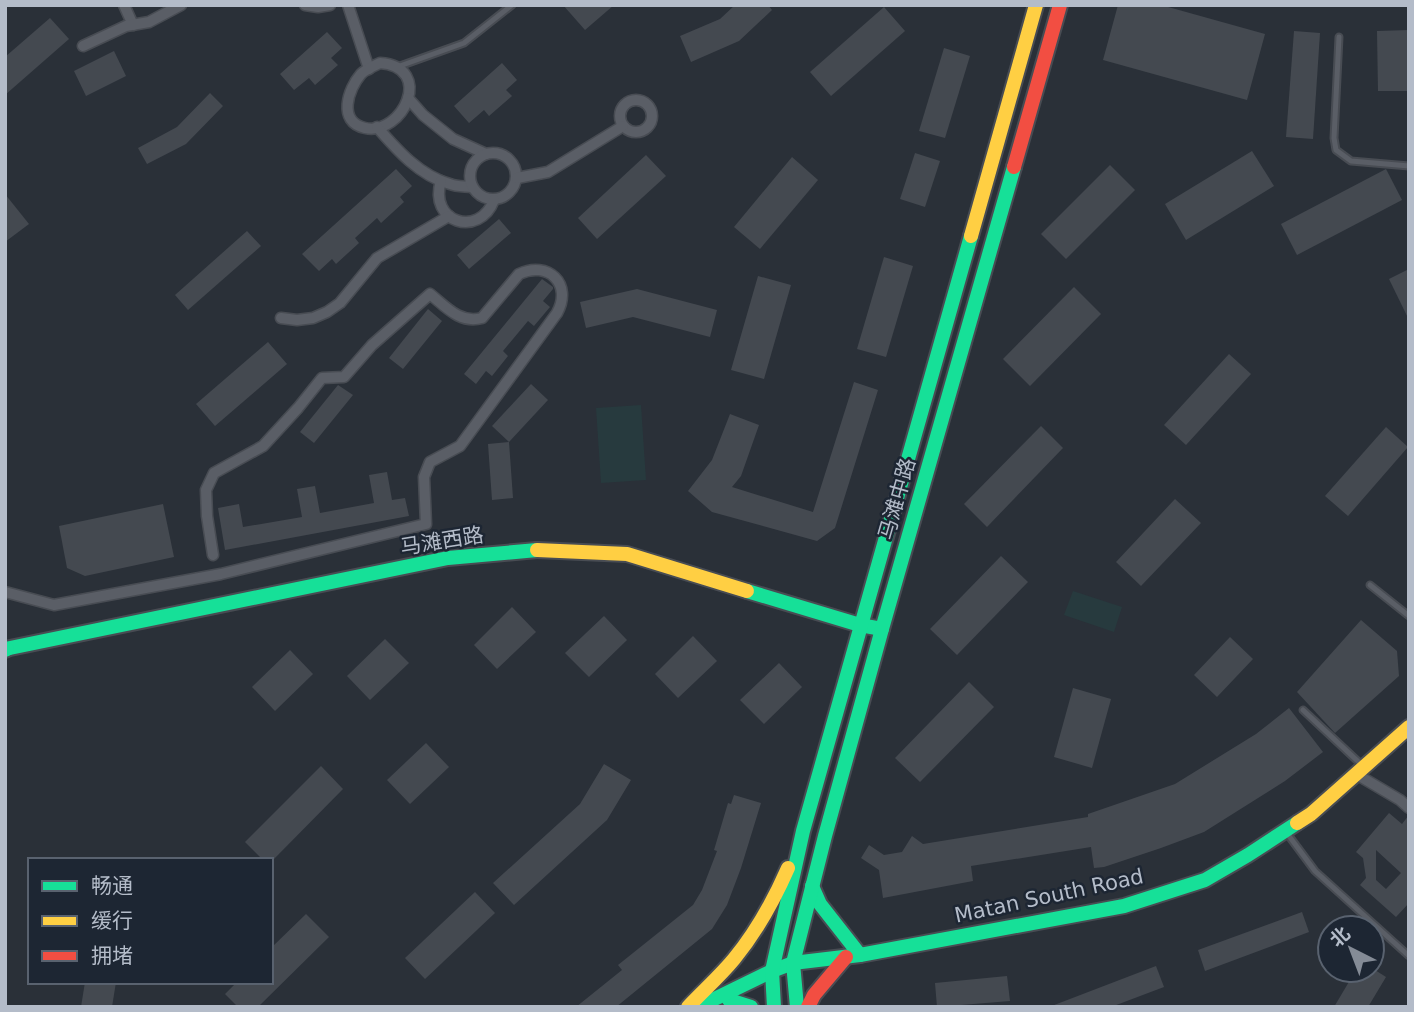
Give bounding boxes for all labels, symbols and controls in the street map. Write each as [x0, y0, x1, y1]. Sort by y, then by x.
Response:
street label: 马滩中路 [874, 455, 920, 543]
street label: 马滩西路 [399, 523, 485, 559]
legend [28, 858, 273, 984]
street label: Matan South Road [952, 864, 1146, 928]
text: 畅通 [91, 874, 133, 898]
text: 缓行 [91, 909, 133, 933]
north arrow [1316, 914, 1386, 984]
text: 北 [1325, 922, 1354, 951]
text: 拥堵 [91, 944, 133, 968]

